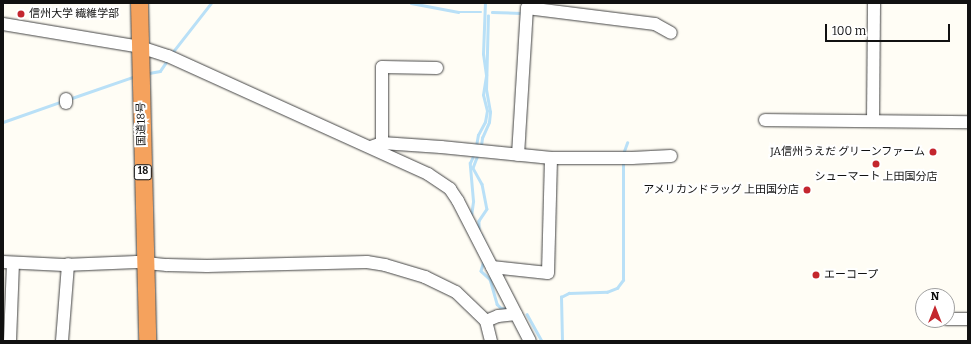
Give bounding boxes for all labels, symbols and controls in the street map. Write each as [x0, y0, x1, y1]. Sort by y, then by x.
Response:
place label: 信州大学 繊維学部 [29, 7, 119, 21]
marker: 信州大学 繊維学部 [16, 9, 26, 19]
scale bar [827, 16, 952, 42]
text: 100 m [832, 24, 866, 38]
street label: 国道18号 [135, 102, 149, 146]
place label: JA信州うえだ グリーンファーム [769, 145, 925, 159]
marker: JA信州うえだ グリーンファーム [928, 147, 938, 157]
marker: シューマート 上田国分店 [871, 159, 881, 169]
road number: 18 [133, 164, 153, 180]
place label: シューマート 上田国分店 [814, 170, 938, 184]
place label: アメリカンドラッグ 上田国分店 [643, 183, 799, 197]
marker: アメリカンドラッグ 上田国分店 [802, 185, 812, 195]
place label: エーコープ [824, 268, 879, 282]
marker: エーコープ [811, 270, 821, 280]
north arrow [915, 288, 955, 328]
text: N [931, 290, 939, 303]

